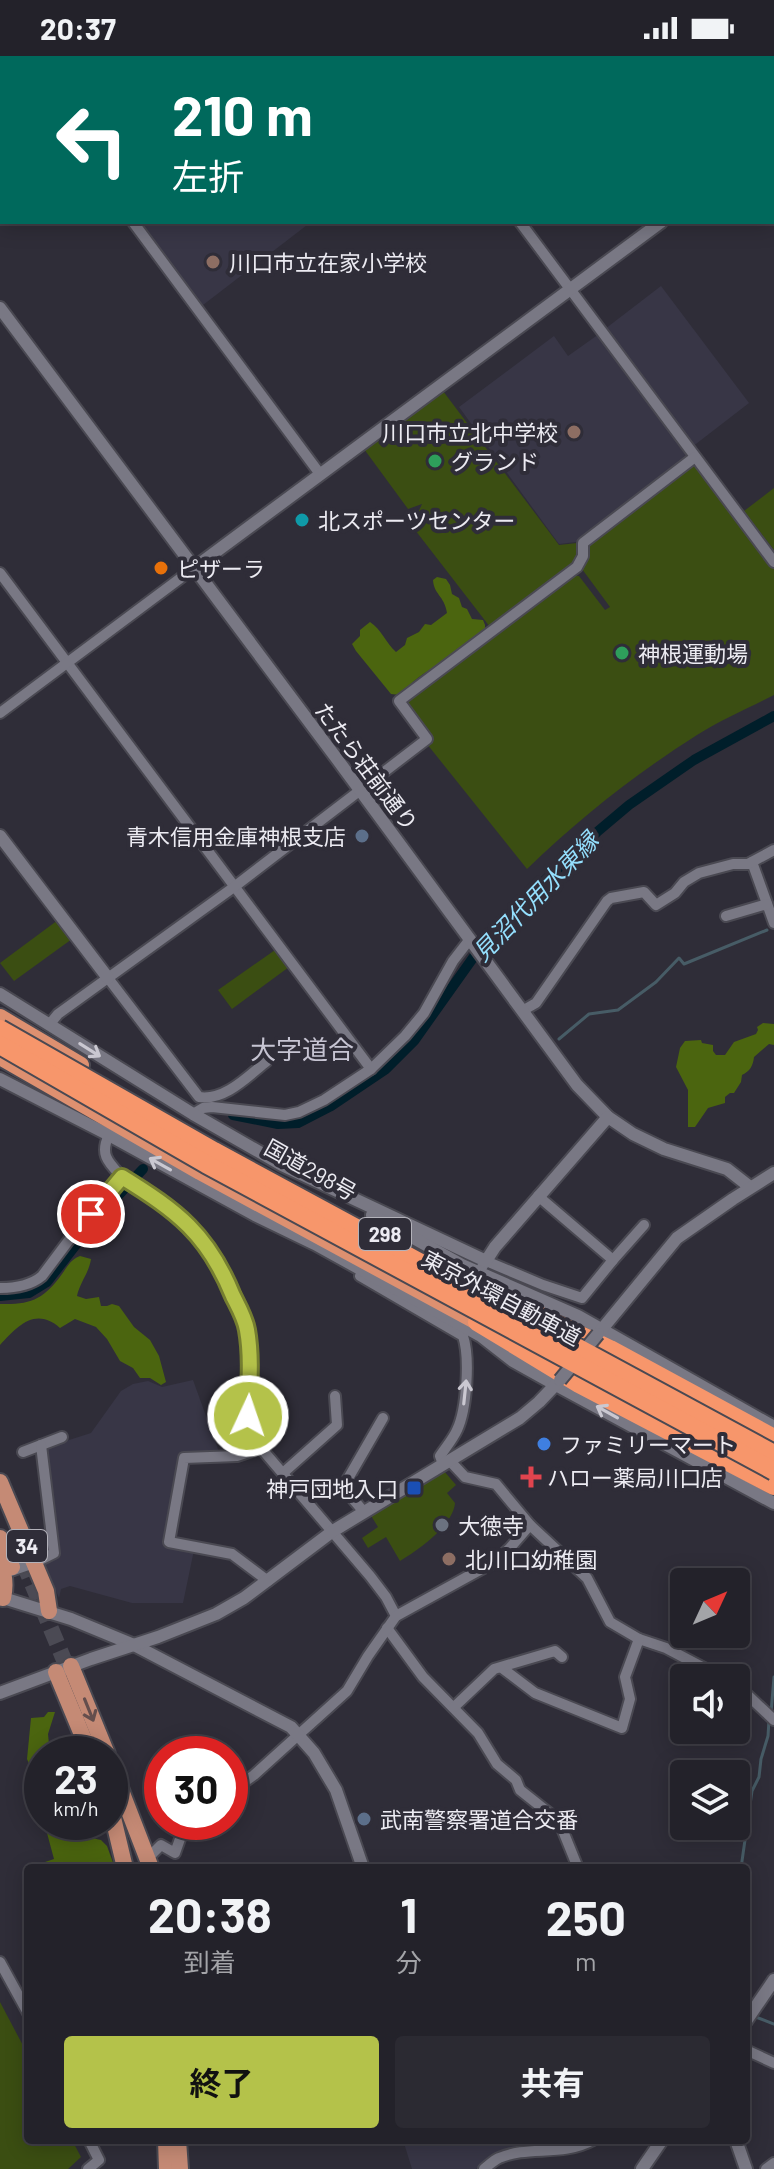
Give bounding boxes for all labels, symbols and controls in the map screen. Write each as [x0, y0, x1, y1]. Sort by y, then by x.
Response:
text: 20:37 [40, 10, 116, 46]
text: 210 m [172, 80, 313, 147]
icon: left [40, 88, 144, 192]
text: 左折 [172, 154, 244, 197]
place label: 川口市立在家小学校 [229, 249, 427, 275]
marker: 川口市立在家小学校 [204, 253, 222, 271]
place label: 川口市立北中学校 [382, 419, 558, 445]
marker: 川口市立北中学校 [565, 423, 583, 441]
place label: グランド [451, 448, 539, 474]
marker: グランド [426, 452, 444, 470]
place label: 北スポーツセンター [318, 507, 516, 533]
marker: 北スポーツセンター [293, 511, 311, 529]
place label: ピザーラ [177, 555, 265, 581]
marker: ピザーラ [152, 559, 170, 577]
place label: 神根運動場 [638, 640, 748, 666]
marker: 神根運動場 [613, 644, 631, 662]
street label: たたら荘前通り [310, 697, 424, 835]
place label: 青木信用金庫神根支店 [126, 823, 346, 849]
water label: 見沼代用水東縁 [466, 823, 606, 966]
marker: 青木信用金庫神根支店 [353, 827, 371, 845]
district label: 大字道合 [250, 1033, 354, 1064]
one-way arrow [78, 1042, 101, 1058]
street label: 国道298号 [261, 1133, 361, 1205]
one-way arrow [149, 1155, 172, 1171]
pin [57, 1180, 125, 1248]
icon: arrive [69, 1192, 113, 1236]
road number: 298 [359, 1218, 411, 1250]
street label: 東京外環自動車道 [418, 1244, 586, 1350]
position arrow [206, 1374, 290, 1458]
one-way arrow [457, 1380, 472, 1406]
one-way arrow [596, 1404, 619, 1420]
place label: ファミリーマート [560, 1431, 736, 1457]
marker: ファミリーマート [535, 1435, 553, 1453]
place label: ハロー薬局川口店 [547, 1464, 723, 1490]
marker: ハロー薬局川口店 [522, 1468, 540, 1486]
place label: 神戸団地入口 [266, 1475, 398, 1501]
marker: 神戸団地入口 [405, 1479, 423, 1497]
place label: 大徳寺 [458, 1512, 524, 1538]
marker: 大徳寺 [433, 1516, 451, 1534]
road number: 34 [7, 1530, 47, 1562]
place label: 北川口幼稚園 [465, 1546, 597, 1572]
marker: 北川口幼稚園 [440, 1550, 458, 1568]
north arrow [670, 1568, 750, 1648]
map controls [670, 1568, 750, 1840]
button: sound [670, 1664, 750, 1744]
one-way arrow [83, 1697, 97, 1722]
speed limit sign: 30 [144, 1736, 248, 1840]
text: 23 [54, 1754, 98, 1802]
button: layers [670, 1760, 750, 1840]
text: km/h [53, 1796, 99, 1820]
place label: 武南警察署道合交番 [380, 1806, 578, 1832]
marker: 武南警察署道合交番 [355, 1810, 373, 1828]
text: 20:38 [148, 1885, 272, 1943]
text: 1 [400, 1885, 417, 1943]
text: 250 [546, 1888, 626, 1946]
text: m [575, 1945, 597, 1976]
text: 到着 [184, 1946, 236, 1977]
text: 分 [396, 1946, 422, 1977]
button: 終了 [64, 2036, 379, 2128]
button: 共有 [395, 2036, 710, 2128]

